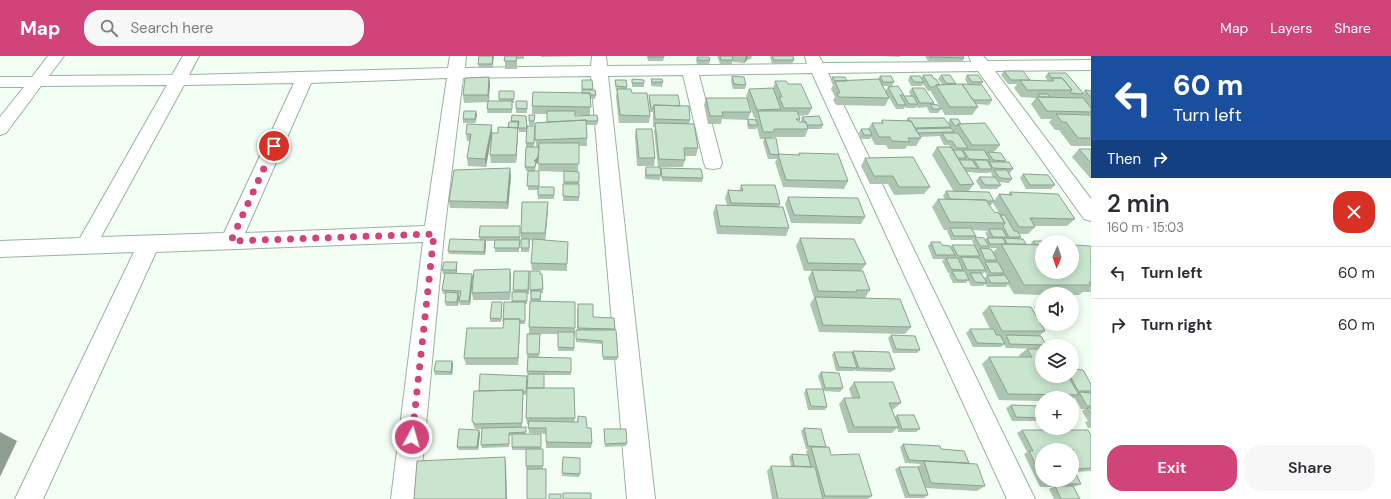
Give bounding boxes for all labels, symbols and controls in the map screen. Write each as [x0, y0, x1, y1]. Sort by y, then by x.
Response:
search box [84, 10, 364, 46]
text: Map [20, 16, 60, 41]
icon: search [98, 17, 120, 39]
text: Search here [130, 18, 213, 38]
text: Map [1220, 19, 1248, 37]
text: Layers [1270, 19, 1312, 37]
text: Share [1334, 19, 1371, 37]
text: 60 m [1173, 67, 1243, 104]
icon: left [1107, 72, 1159, 124]
text: Turn left [1173, 103, 1242, 127]
pin [257, 129, 291, 163]
icon: arrive [263, 135, 285, 157]
icon: right [1149, 148, 1171, 170]
text: Then [1107, 149, 1141, 169]
text: 2 min [1107, 188, 1170, 219]
button: close [1333, 191, 1375, 233]
text: 160 m · 15:03 [1107, 219, 1184, 236]
north arrow [1035, 235, 1079, 279]
map controls [1035, 235, 1079, 487]
icon: left [1107, 262, 1129, 284]
text: Turn left [1141, 263, 1202, 283]
text: 60 m [1338, 263, 1375, 283]
button: sound [1035, 287, 1079, 331]
icon: right [1107, 314, 1129, 336]
text: Turn right [1141, 315, 1212, 335]
text: 60 m [1338, 315, 1375, 335]
button: layers [1035, 339, 1079, 383]
button: + [1035, 391, 1079, 435]
position arrow [391, 416, 433, 458]
button: − [1035, 443, 1079, 487]
button: Exit [1107, 445, 1237, 491]
button: Share [1245, 445, 1375, 491]

